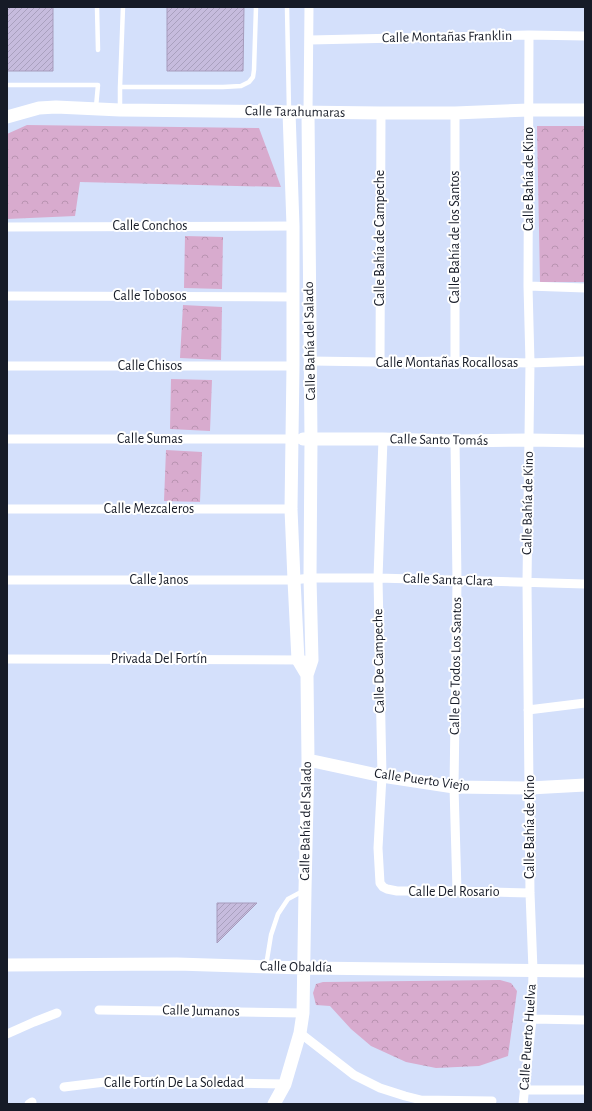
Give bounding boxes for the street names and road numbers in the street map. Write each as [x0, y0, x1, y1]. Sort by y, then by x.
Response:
street label: Calle Montañas Franklin [382, 29, 512, 45]
street label: Calle Tarahumaras [245, 104, 345, 120]
street label: Calle Bahía de Kino [522, 127, 536, 231]
street label: Calle Bahía de Campeche [373, 170, 387, 306]
street label: Calle Bahía de los Santos [448, 171, 462, 303]
street label: Calle Conchos [112, 219, 188, 233]
street label: Calle Bahía del Salado [302, 281, 318, 401]
street label: Calle Tobosos [113, 289, 187, 303]
street label: Calle Montañas Rocallosas [376, 356, 518, 370]
street label: Calle Chisos [118, 359, 182, 373]
street label: Calle Sumas [117, 432, 183, 446]
street label: Calle Santo Tomás [390, 432, 488, 448]
street label: Calle Bahía de Kino [520, 451, 536, 555]
street label: Calle Mezcaleros [104, 502, 194, 516]
street label: Calle Santa Clara [403, 571, 494, 589]
street label: Calle Janos [129, 573, 189, 587]
street label: Calle De Todos Los Santos [448, 597, 464, 735]
street label: Calle De Campeche [371, 609, 387, 713]
street label: Privada Del Fortín [111, 652, 207, 666]
street label: Calle Bahía del Salado [298, 761, 314, 881]
street label: Calle Puerto Viejo [373, 766, 471, 794]
street label: Calle Bahía de Kino [523, 775, 537, 879]
street label: Calle Del Rosario [408, 885, 500, 899]
street label: Calle Obaldía [260, 959, 333, 975]
street label: Calle Puerto Huelva [517, 983, 539, 1091]
street label: Calle Jumanos [162, 1003, 240, 1019]
street label: Calle Fortín De La Soledad [104, 1076, 244, 1090]

